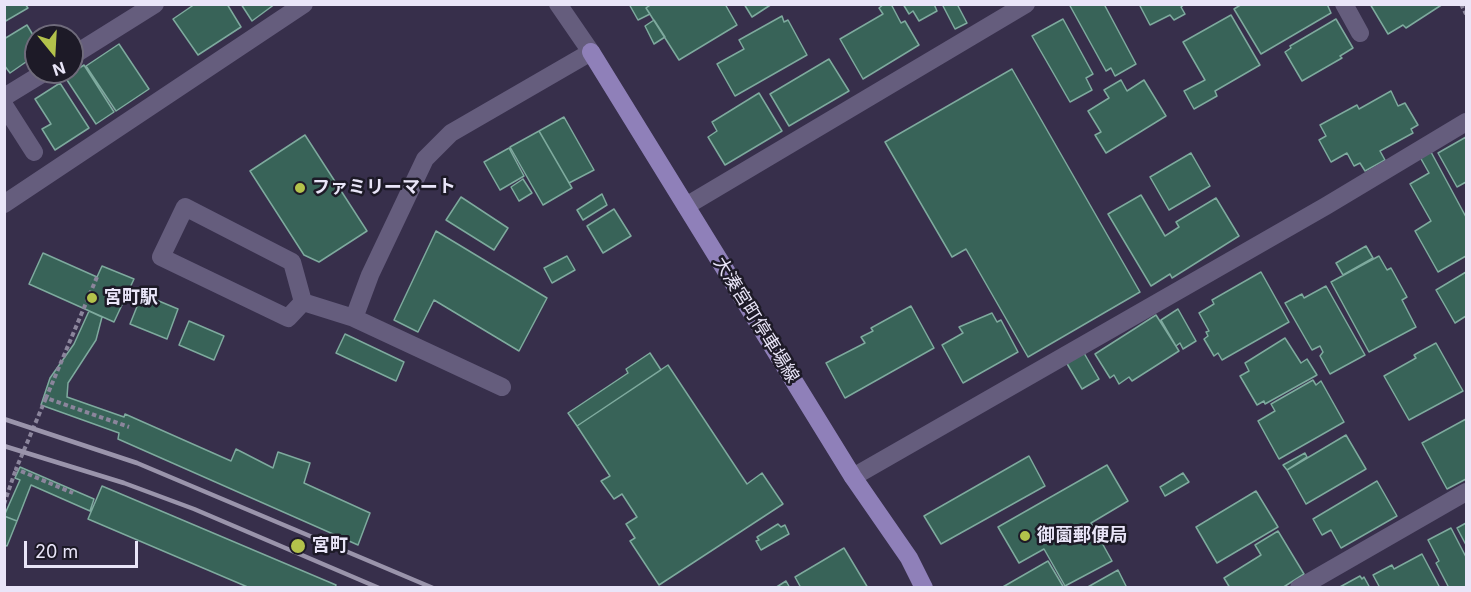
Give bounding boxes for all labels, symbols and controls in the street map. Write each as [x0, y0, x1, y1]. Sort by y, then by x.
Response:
north arrow [24, 24, 84, 84]
text: N [50, 58, 68, 81]
place label: ファミリーマート [312, 177, 456, 199]
marker: ファミリーマート [293, 181, 307, 195]
street label: 大湊宮町停車場線 [709, 253, 803, 387]
place label: 宮町駅 [104, 287, 158, 309]
marker: 宮町駅 [85, 291, 99, 305]
place label: 御薗郵便局 [1037, 525, 1127, 547]
scale bar [27, 529, 141, 567]
marker: 御薗郵便局 [1018, 529, 1032, 543]
place label: 宮町 [312, 535, 348, 557]
marker: 宮町 [289, 537, 307, 555]
text: 20 m [35, 541, 78, 562]

